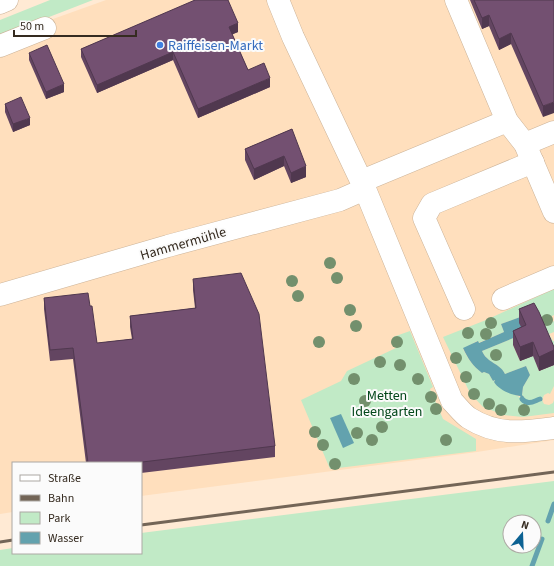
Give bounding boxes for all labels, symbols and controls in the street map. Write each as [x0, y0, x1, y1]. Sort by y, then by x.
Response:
scale bar [14, 12, 136, 38]
text: 50 m [20, 18, 44, 35]
place label: Raiffeisen-Markt [168, 36, 263, 56]
marker: Raiffeisen-Markt [155, 40, 165, 50]
street label: Hammermühle [138, 222, 229, 266]
park label: Metten Ideengarten [352, 386, 422, 422]
legend [12, 462, 142, 554]
text: Straße [48, 470, 81, 487]
text: Bahn [48, 490, 74, 507]
text: Park [48, 510, 70, 527]
north arrow [502, 514, 542, 554]
text: N [519, 517, 531, 533]
text: Wasser [48, 530, 84, 547]

